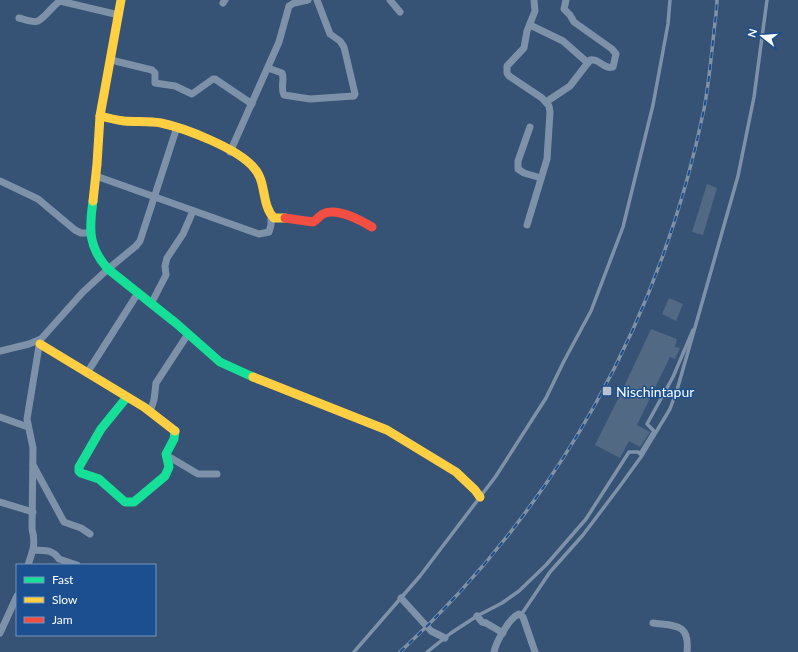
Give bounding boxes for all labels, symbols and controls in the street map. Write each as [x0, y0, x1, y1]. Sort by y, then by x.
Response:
north arrow [742, 16, 782, 56]
text: N [745, 27, 759, 39]
place label: Nischintapur [616, 383, 694, 400]
marker: Nischintapur [601, 385, 613, 397]
legend [16, 564, 156, 636]
text: Fast [52, 572, 74, 587]
text: Slow [52, 592, 78, 607]
text: Jam [52, 612, 73, 627]

